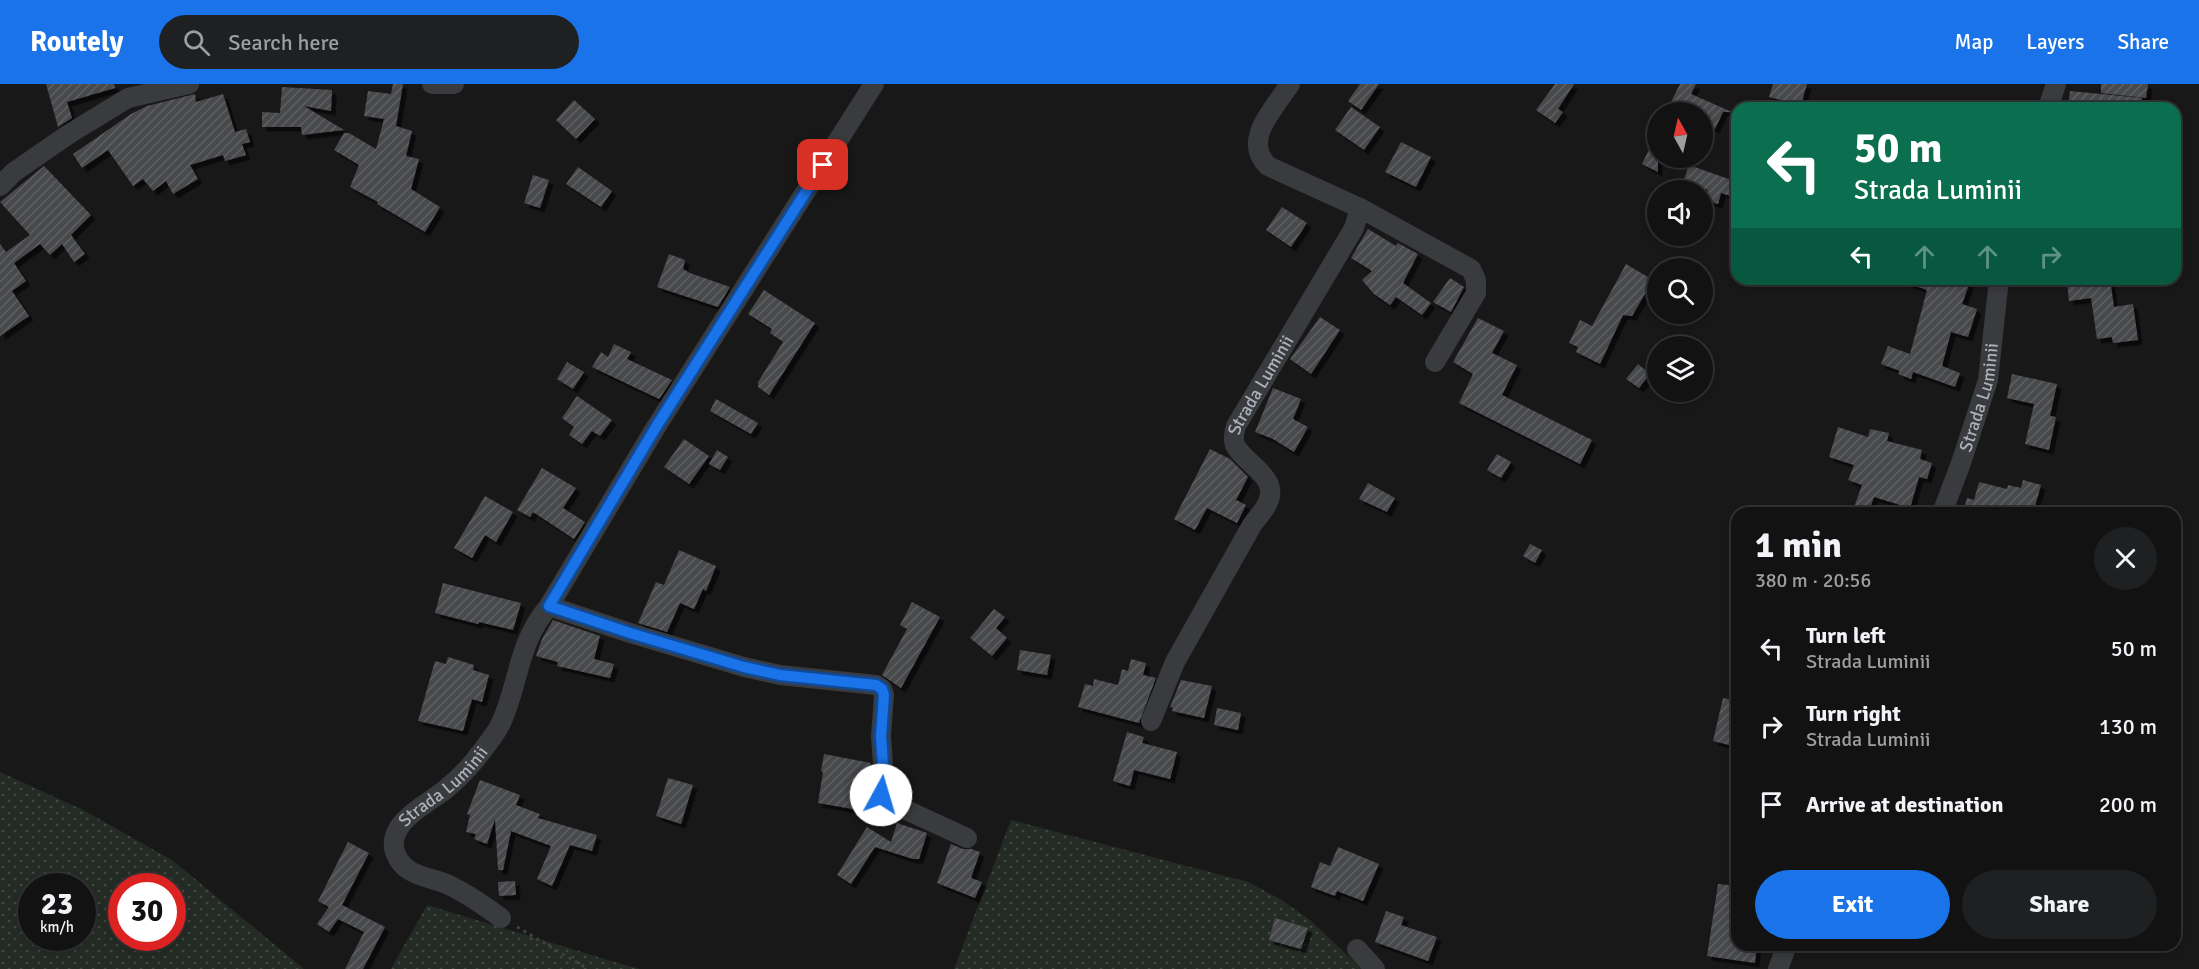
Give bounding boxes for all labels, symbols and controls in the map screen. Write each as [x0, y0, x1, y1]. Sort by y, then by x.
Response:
search box [159, 15, 579, 69]
text: Routely [30, 25, 123, 59]
icon: search [180, 26, 213, 59]
text: Search here [228, 29, 339, 56]
text: Map [1955, 29, 1993, 55]
text: Layers [2026, 29, 2084, 55]
text: Share [2117, 29, 2169, 55]
north arrow [1647, 102, 1713, 168]
map controls [1647, 102, 1713, 402]
text: 50 m [1854, 123, 1943, 174]
icon: left [1755, 126, 1833, 204]
pin [797, 139, 848, 190]
icon: arrive [806, 148, 839, 181]
text: Strada Luminii [1854, 174, 2022, 207]
button: sound [1647, 180, 1713, 246]
icon: left [1845, 240, 1878, 273]
icon: ahead [1908, 240, 1941, 273]
icon: ahead [1971, 240, 2004, 273]
icon: right [2034, 240, 2067, 273]
button: search [1647, 258, 1713, 324]
street label: Strada Luminii [1223, 331, 1298, 437]
button: layers [1647, 336, 1713, 402]
street label: Strada Luminii [1954, 342, 2003, 455]
text: 1 min [1755, 523, 1842, 568]
button: close [2094, 527, 2157, 590]
text: 380 m · 20:56 [1755, 568, 1871, 593]
text: Turn left [1806, 622, 1886, 649]
icon: left [1755, 632, 1788, 665]
text: 50 m [2111, 635, 2157, 662]
text: Strada Luminii [1806, 649, 1931, 674]
text: Turn right [1806, 700, 1901, 727]
icon: right [1755, 710, 1788, 743]
text: 130 m [2099, 713, 2157, 740]
text: Strada Luminii [1806, 727, 1931, 752]
street label: Strada Luminii [393, 742, 493, 831]
position arrow [849, 763, 913, 827]
icon: arrive [1755, 788, 1788, 821]
text: Arrive at destination [1806, 791, 2003, 818]
text: 200 m [2099, 791, 2157, 818]
button: Exit [1755, 870, 1950, 939]
button: Share [1962, 870, 2157, 939]
speed limit sign: 30 [108, 873, 186, 951]
text: 23 [41, 886, 73, 923]
text: km/h [40, 918, 74, 936]

